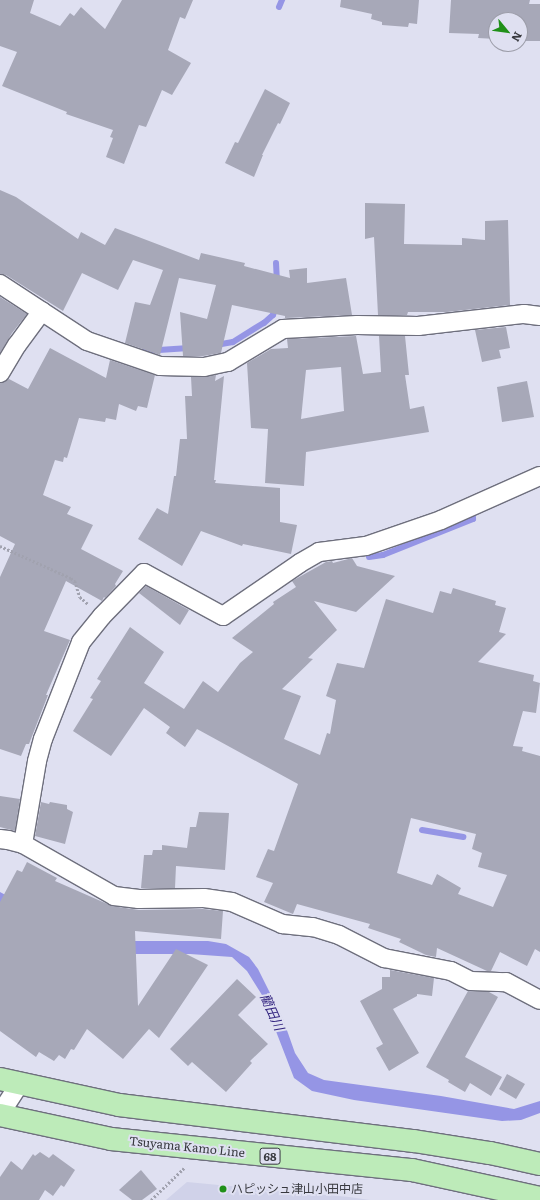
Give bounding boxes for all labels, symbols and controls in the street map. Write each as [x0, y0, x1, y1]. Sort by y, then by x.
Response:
north arrow [488, 12, 528, 52]
text: N [508, 29, 527, 45]
water label: 藺田川 [257, 991, 287, 1033]
street label: Tsuyama Kamo Line [128, 1134, 246, 1160]
road number: 68 [259, 1147, 281, 1165]
place label: ハピッシュ津山小田中店 [231, 1182, 363, 1196]
marker: ハピッシュ津山小田中店 [218, 1184, 228, 1194]

